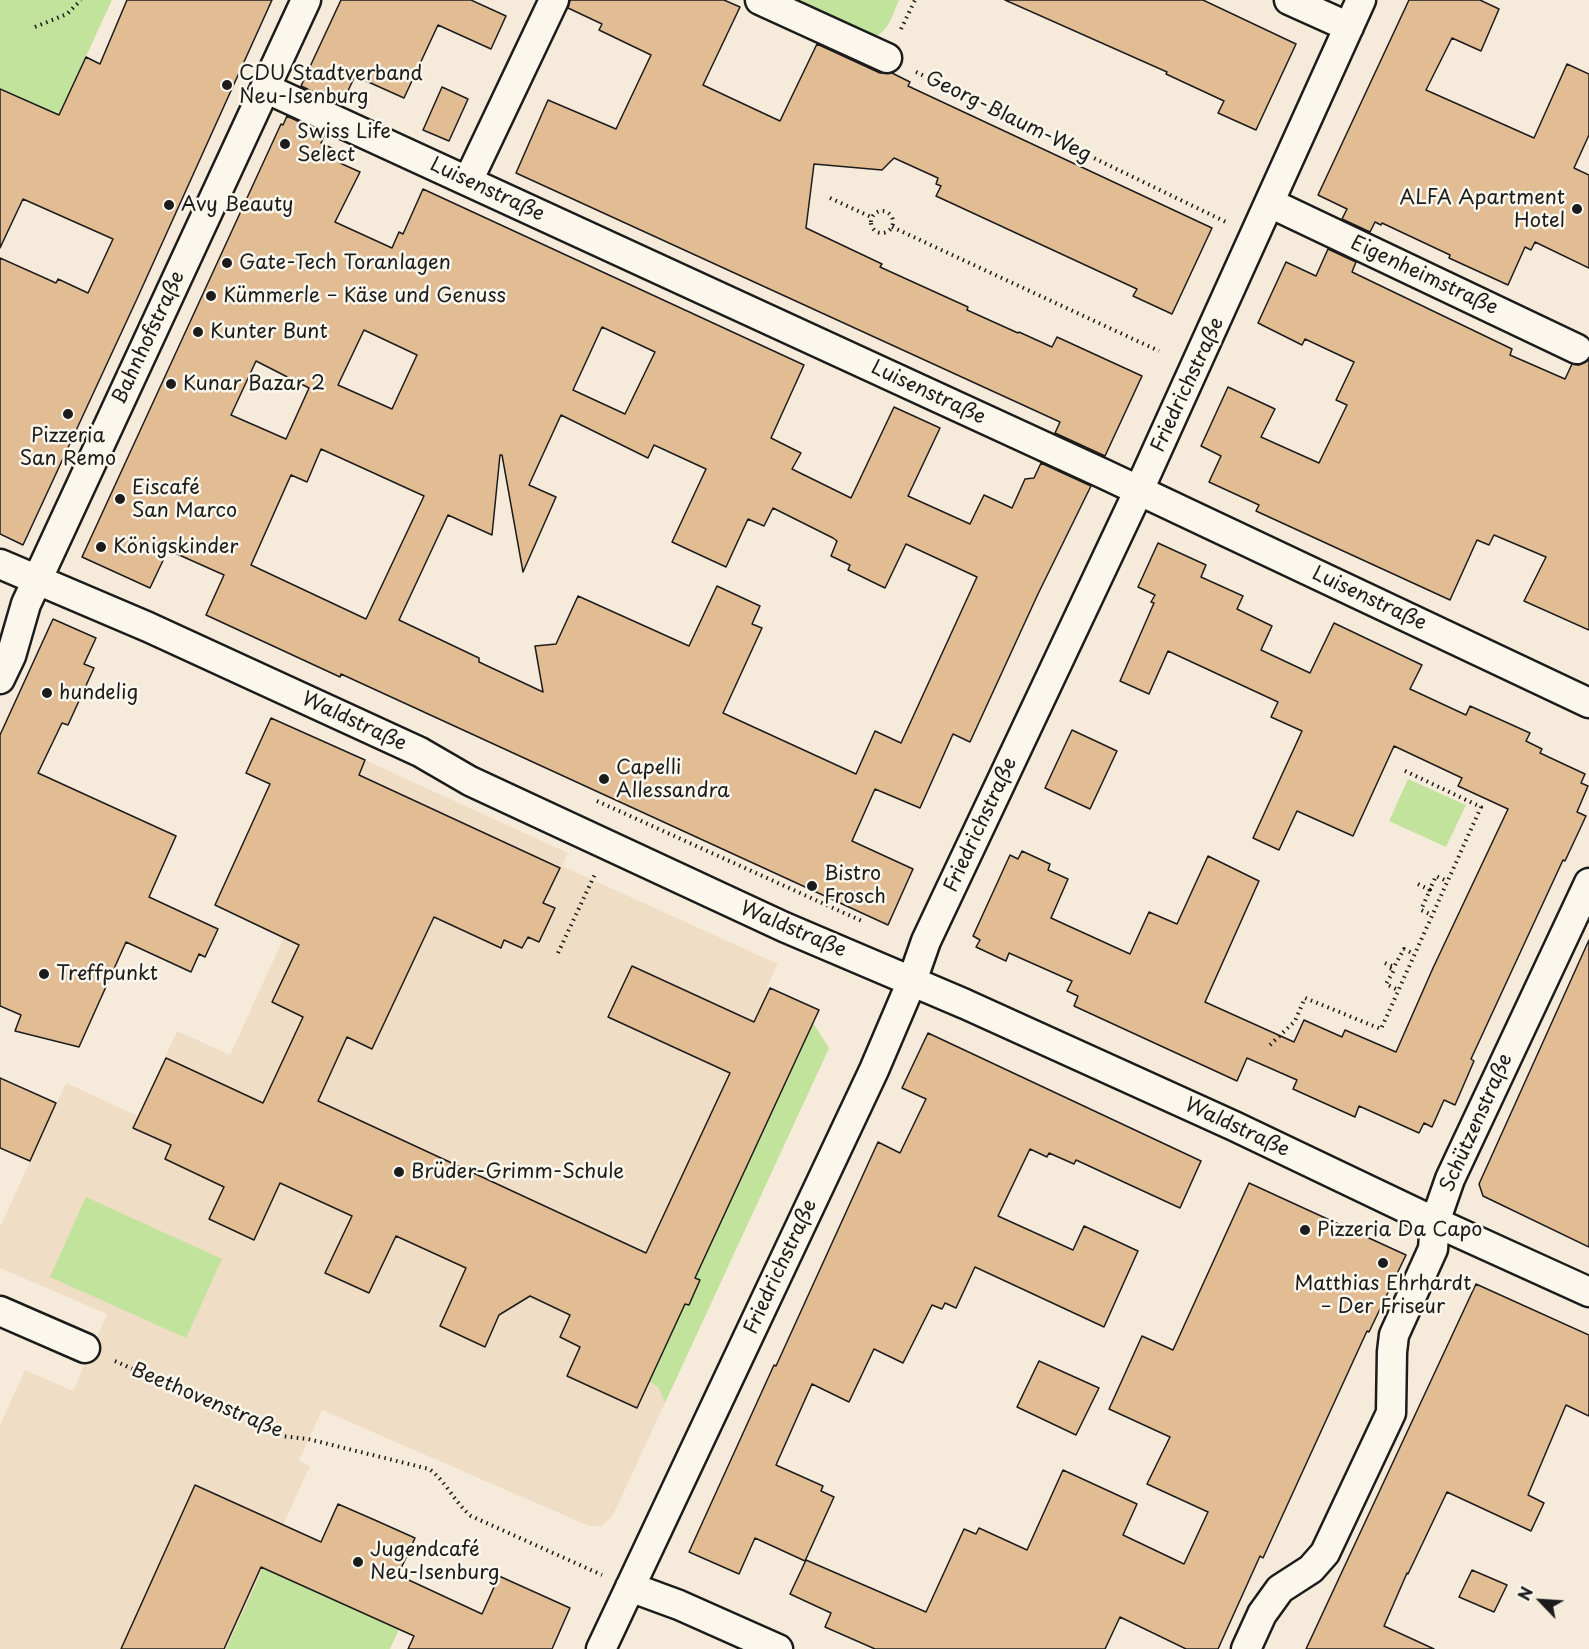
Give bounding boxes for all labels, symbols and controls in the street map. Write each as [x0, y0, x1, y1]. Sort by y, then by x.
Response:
place label: CDU Stadtverband Neu-Isenburg [239, 62, 423, 109]
street label: Georg-Blaum-Weg [921, 66, 1095, 168]
marker: CDU Stadtverband Neu-Isenburg [220, 78, 234, 92]
place label: Swiss Life Select [297, 120, 391, 167]
marker: Swiss Life Select [278, 137, 292, 151]
street label: Luisenstraße [426, 153, 548, 227]
place label: ALFA Apartment Hotel [1400, 186, 1565, 233]
place label: Avy Beauty [181, 193, 293, 217]
marker: Avy Beauty [162, 198, 176, 212]
marker: ALFA Apartment Hotel [1570, 202, 1584, 216]
street label: Eigenheimstraße [1346, 231, 1502, 321]
place label: Gate-Tech Toranlagen [239, 251, 451, 275]
marker: Gate-Tech Toranlagen [220, 256, 234, 270]
street label: Bahnhofstraße [108, 267, 190, 409]
place label: Kümmerle – Käse und Genuss [223, 284, 506, 308]
marker: Kümmerle – Käse und Genuss [204, 289, 218, 303]
street label: Friedrichstraße [1146, 314, 1230, 456]
place label: Kunter Bunt [210, 320, 328, 344]
marker: Kunter Bunt [191, 325, 205, 339]
street label: Luisenstraße [867, 356, 989, 430]
place label: Kunar Bazar 2 [183, 372, 325, 396]
marker: Kunar Bazar 2 [164, 377, 178, 391]
marker: Pizzeria San Remo [61, 407, 75, 421]
place label: Pizzeria San Remo [20, 424, 116, 471]
place label: Eiscafé San Marco [132, 476, 237, 523]
marker: Eiscafé San Marco [113, 492, 127, 506]
place label: Königskinder [113, 535, 238, 559]
marker: Königskinder [94, 540, 108, 554]
street label: Luisenstraße [1308, 562, 1430, 636]
place label: hundelig [59, 681, 138, 705]
marker: hundelig [40, 686, 54, 700]
street label: Waldstraße [298, 687, 410, 757]
street label: Friedrichstraße [939, 754, 1023, 896]
place label: Capelli Allessandra [616, 756, 730, 803]
marker: Capelli Allessandra [597, 772, 611, 786]
place label: Bistro Frosch [824, 862, 886, 909]
marker: Bistro Frosch [805, 879, 819, 893]
street label: Waldstraße [736, 897, 850, 963]
place label: Treffpunkt [56, 962, 158, 986]
marker: Treffpunkt [37, 967, 51, 981]
street label: Schützenstraße [1436, 1050, 1518, 1196]
street label: Waldstraße [1181, 1093, 1293, 1163]
place label: Brüder-Grimm-Schule [411, 1160, 624, 1184]
marker: Brüder-Grimm-Schule [392, 1165, 406, 1179]
street label: Friedrichstraße [739, 1196, 823, 1338]
place label: Pizzeria Da Capo [1317, 1218, 1482, 1242]
marker: Pizzeria Da Capo [1298, 1223, 1312, 1237]
marker: Matthias Ehrhardt – Der Friseur [1376, 1256, 1390, 1270]
place label: Matthias Ehrhardt – Der Friseur [1295, 1272, 1471, 1319]
street label: Beethovenstraße [128, 1358, 286, 1444]
place label: Jugendcafé Neu-Isenburg [370, 1538, 500, 1585]
marker: Jugendcafé Neu-Isenburg [351, 1555, 365, 1569]
north arrow [1511, 1571, 1571, 1631]
text: N [1511, 1583, 1538, 1604]

